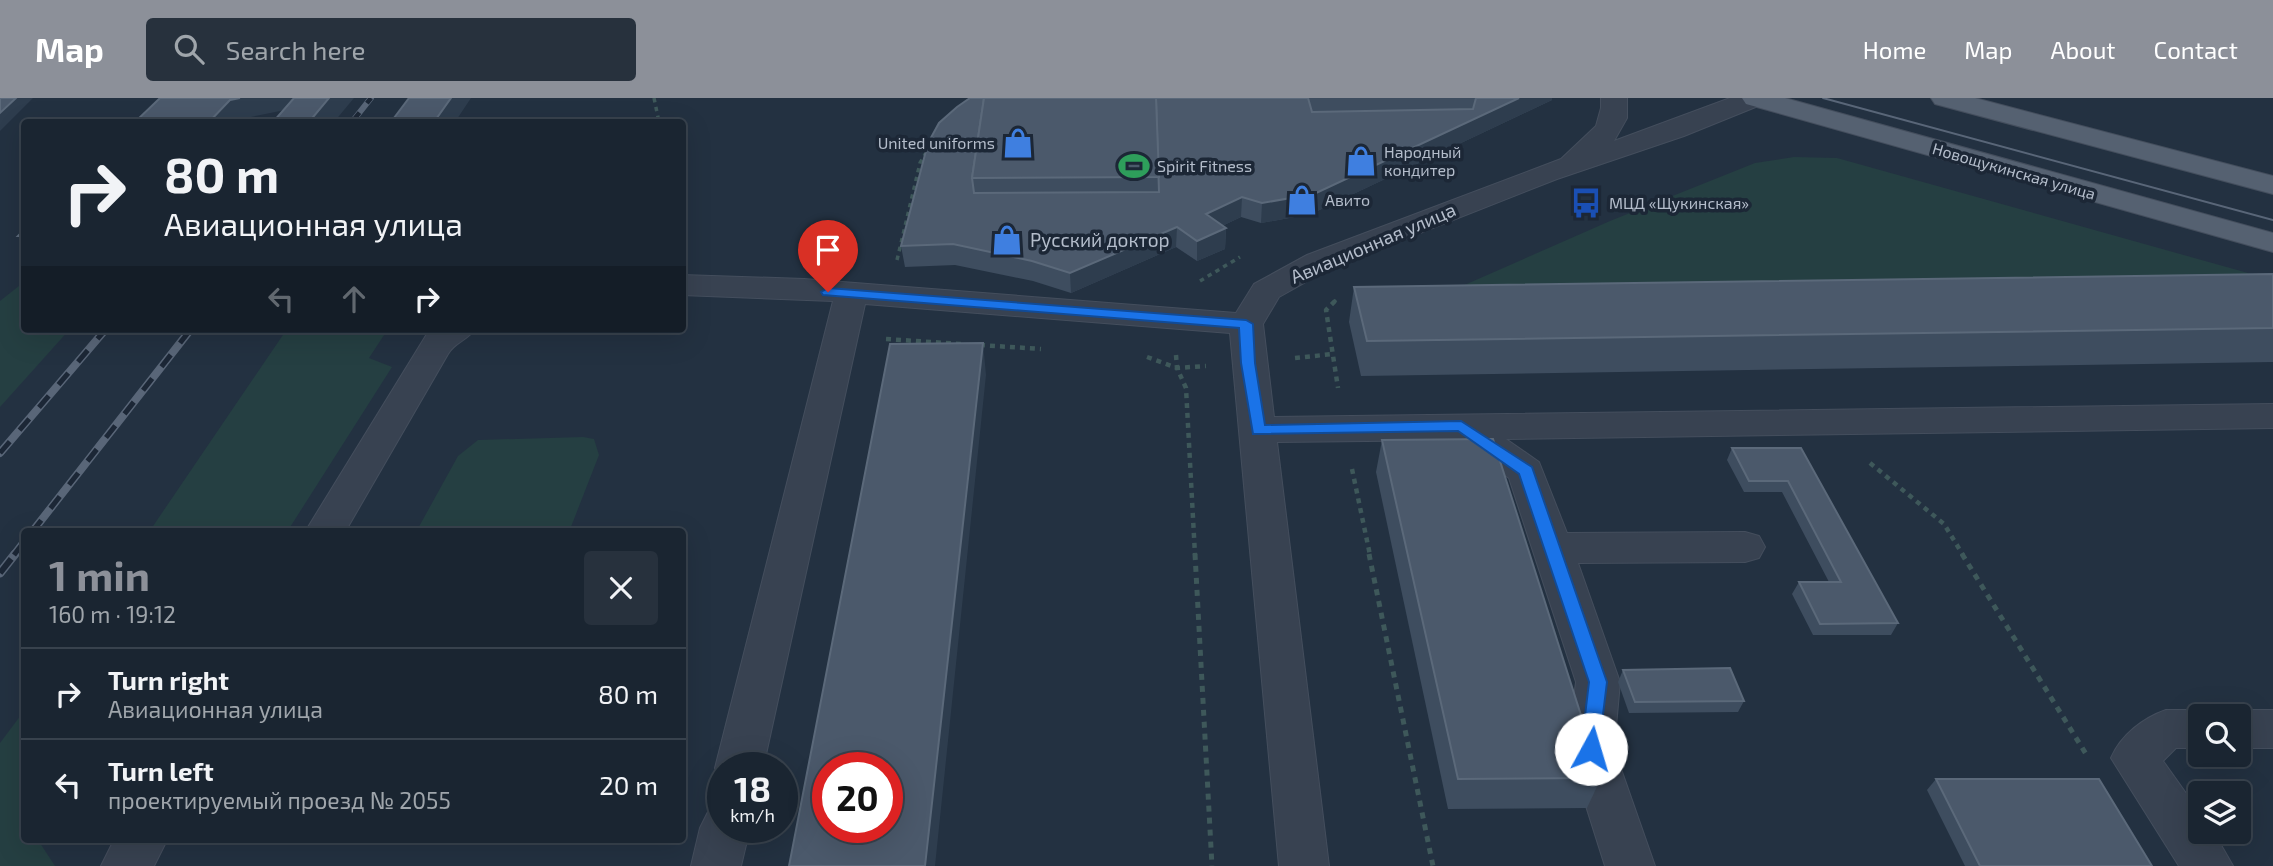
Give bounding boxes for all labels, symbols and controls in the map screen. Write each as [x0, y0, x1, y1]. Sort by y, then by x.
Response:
search box [146, 18, 636, 81]
text: Map [35, 29, 104, 69]
icon: search [170, 30, 208, 68]
text: Search here [226, 34, 365, 65]
text: Home [1863, 35, 1926, 64]
text: Map [1964, 35, 2012, 64]
text: About [2050, 35, 2116, 64]
text: Contact [2154, 35, 2238, 64]
shop icon: United uniforms [1001, 126, 1035, 160]
place label: United uniforms [878, 133, 995, 152]
street label: Новощукинская улица [1930, 138, 2098, 204]
place label: Народный кондитер [1384, 142, 1461, 179]
text: 80 m [164, 144, 279, 203]
shop icon: Народный кондитер [1344, 144, 1378, 178]
icon: right [49, 147, 140, 238]
sports icon: Spirit Fitness [1117, 149, 1151, 183]
place label: Spirit Fitness [1157, 156, 1252, 175]
shop icon: Авито [1285, 183, 1319, 217]
bus stop icon: МЦД «Щукинская» [1569, 186, 1603, 220]
place label: Авито [1325, 190, 1370, 209]
place label: МЦД «Щукинская» [1609, 193, 1749, 213]
street label: Авиационная улица [1287, 197, 1459, 289]
text: Авиационная улица [164, 204, 463, 242]
pin [798, 220, 858, 292]
shop icon: Русский доктор [990, 223, 1024, 257]
place label: Русский доктор [1030, 228, 1170, 252]
icon: arrive [809, 231, 847, 269]
icon: left [262, 280, 300, 318]
icon: ahead [335, 280, 373, 318]
icon: right [408, 280, 446, 318]
text: 1 min [49, 549, 150, 599]
button: close [584, 551, 658, 625]
text: 160 m · 19:12 [49, 600, 176, 628]
text: Turn right [108, 664, 229, 695]
icon: right [49, 675, 87, 713]
text: 80 m [598, 678, 658, 709]
text: Авиационная улица [108, 695, 323, 723]
map controls [2188, 704, 2251, 844]
button: search [2188, 704, 2251, 767]
position arrow [1554, 712, 1628, 786]
speed limit sign: 20 [812, 752, 903, 843]
text: Turn left [108, 755, 214, 786]
icon: left [49, 766, 87, 804]
text: 18 [734, 767, 771, 809]
text: 20 m [599, 769, 658, 800]
button: layers [2188, 781, 2251, 844]
text: проектируемый проезд № 2055 [108, 786, 451, 814]
text: km/h [730, 804, 775, 826]

